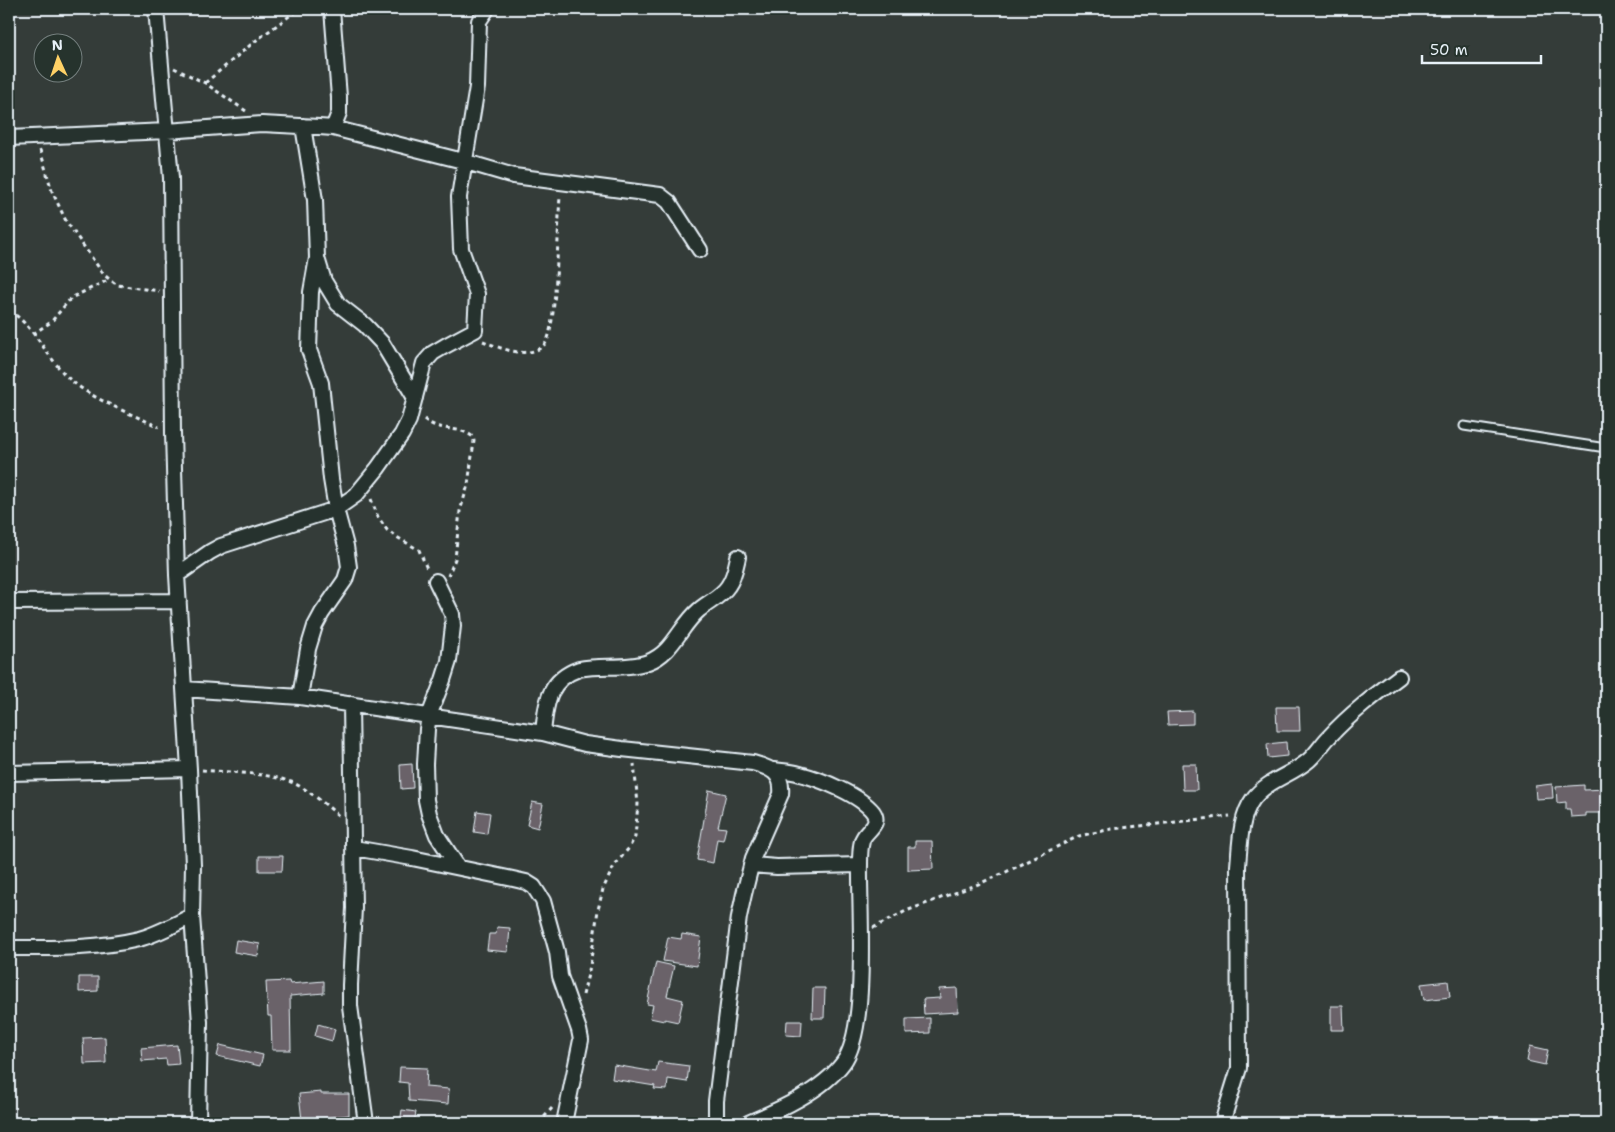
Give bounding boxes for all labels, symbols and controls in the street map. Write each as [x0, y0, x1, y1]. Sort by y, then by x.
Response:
north arrow [32, 32, 82, 82]
scale bar [1422, 32, 1541, 64]
text: N [51, 36, 63, 54]
text: 50 m [1430, 40, 1468, 60]

